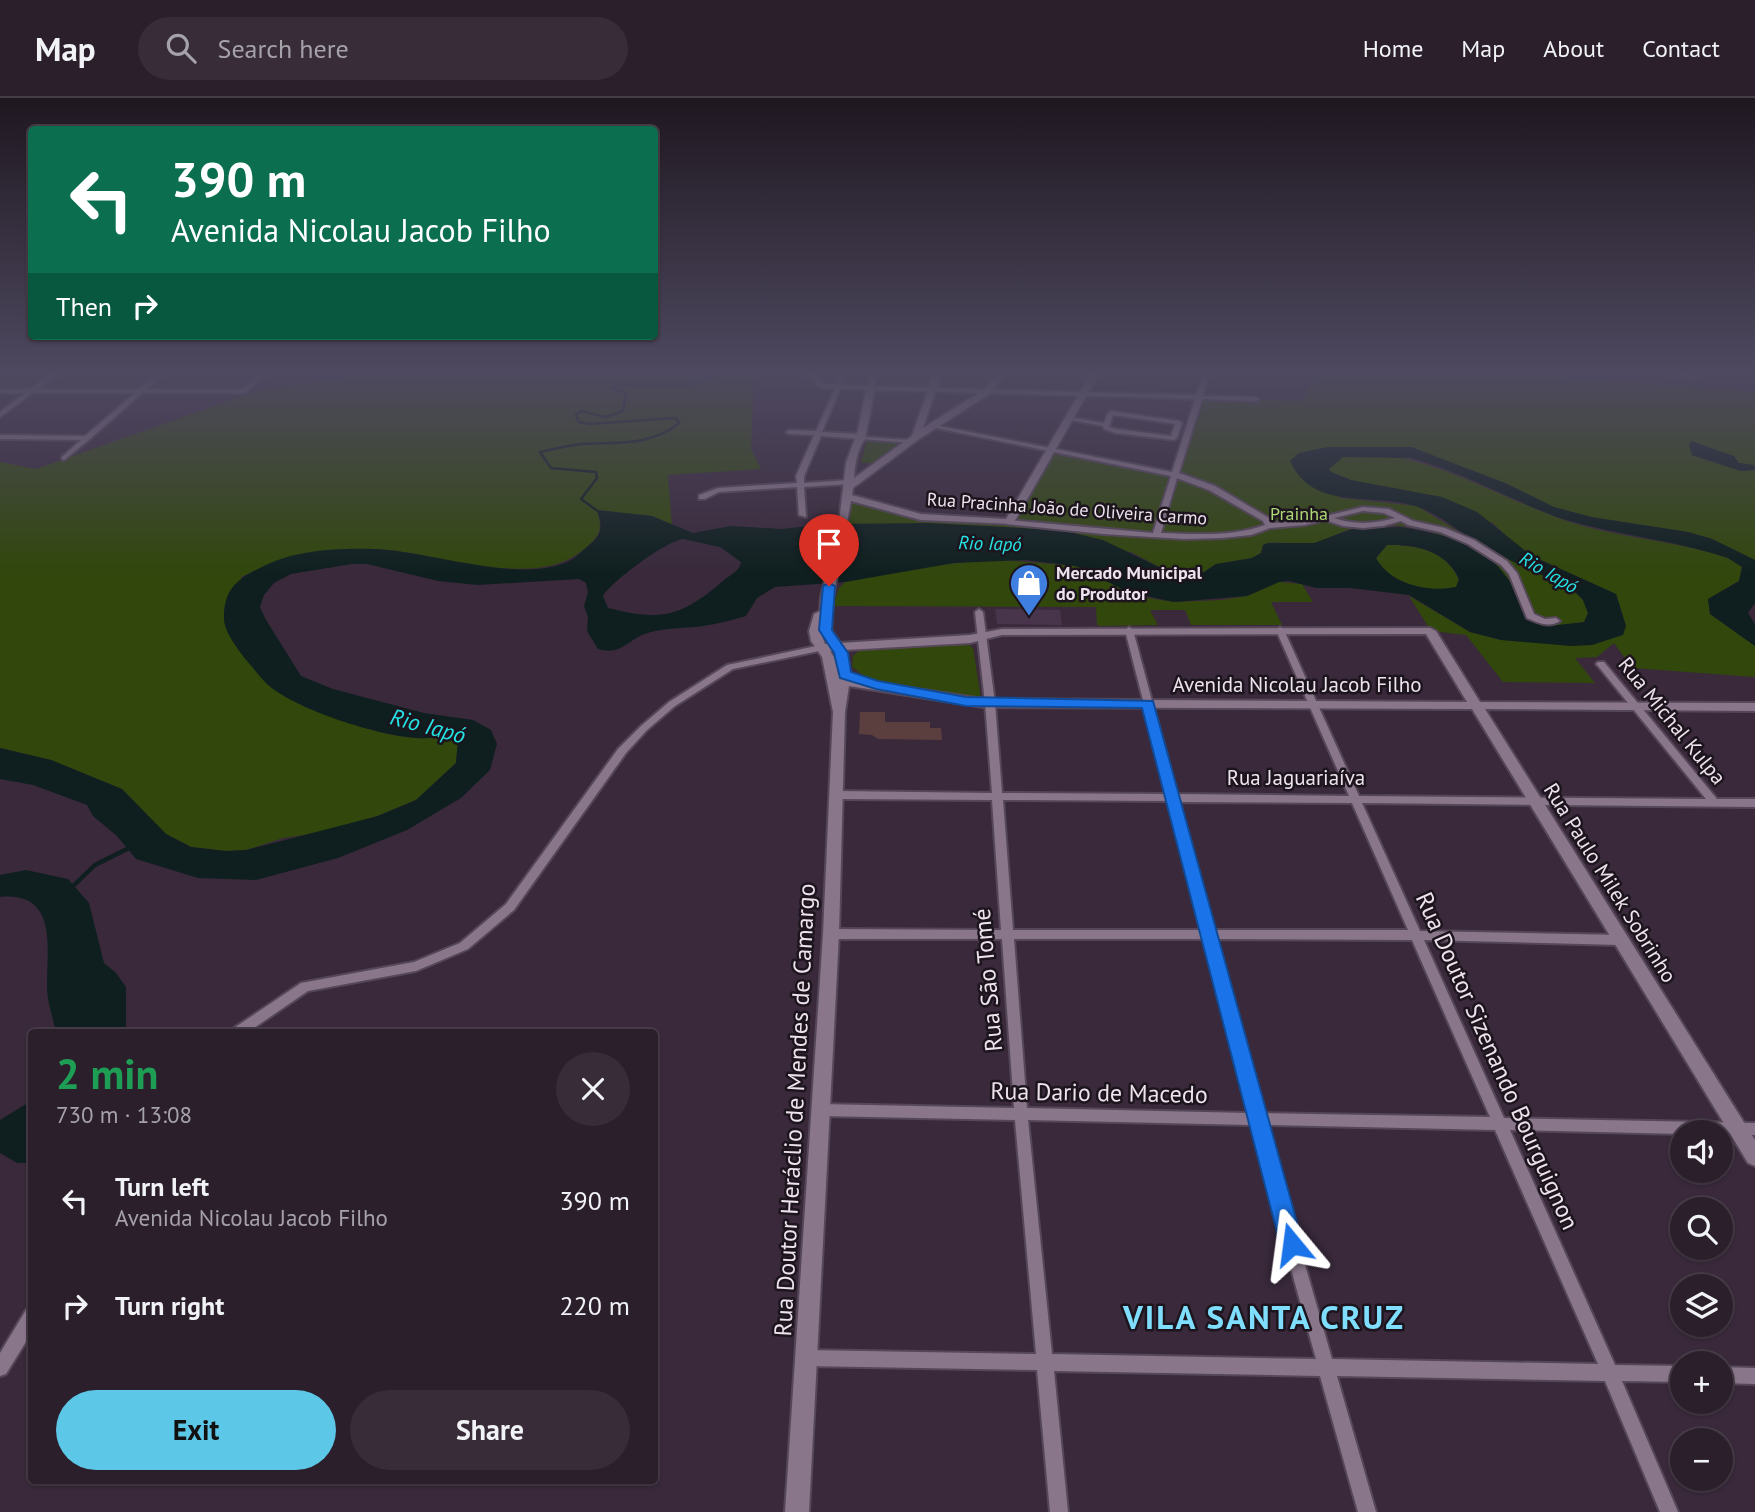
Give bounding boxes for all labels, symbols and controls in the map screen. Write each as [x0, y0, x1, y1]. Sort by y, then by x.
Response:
search box [138, 17, 628, 80]
text: Map [35, 27, 96, 70]
icon: search [162, 29, 200, 67]
text: Search here [218, 32, 349, 65]
text: Home [1363, 33, 1423, 64]
text: Map [1461, 33, 1505, 64]
text: About [1543, 33, 1604, 64]
text: Contact [1642, 33, 1720, 64]
text: 390 m [171, 147, 306, 211]
icon: left [56, 154, 147, 245]
text: Avenida Nicolau Jacob Filho [171, 209, 551, 251]
icon: right [126, 287, 164, 325]
text: Then [56, 290, 112, 323]
street label: Rua Pracinha João de Oliveira Carmo [926, 487, 1208, 530]
park label: Prainha [1270, 502, 1328, 525]
pin [799, 514, 859, 586]
icon: arrive [810, 525, 848, 563]
water label: Rio Iapó [958, 530, 1022, 556]
water label: Rio Iapó [1515, 546, 1583, 598]
place label: Mercado Municipal do Produtor [1056, 561, 1203, 605]
shop icon: Mercado Municipal do Produtor [1008, 562, 1050, 617]
street label: Rua Michal Kulpa [1613, 651, 1732, 790]
street label: Avenida Nicolau Jacob Filho [1172, 671, 1422, 698]
water label: Rio Iapó [387, 702, 469, 749]
street label: Rua Jaguariaíva [1227, 764, 1365, 791]
street label: Rua Paulo Milek Sobrinho [1538, 778, 1683, 987]
street label: Rua Doutor Heráclio de Mendes de Camargo [767, 883, 822, 1337]
street label: Rua Doutor Sizenando Bourguignon [1409, 887, 1586, 1234]
street label: Rua São Tomé [966, 907, 1009, 1053]
text: 2 min [56, 1046, 158, 1101]
button: close [556, 1052, 630, 1126]
street label: Rua Dario de Macedo [990, 1075, 1208, 1110]
text: 730 m · 13:08 [56, 1100, 192, 1129]
map controls [1670, 1120, 1733, 1491]
button: sound [1670, 1120, 1733, 1183]
text: Turn left [115, 1170, 209, 1203]
icon: left [56, 1182, 94, 1220]
text: 390 m [559, 1184, 630, 1217]
button: search [1670, 1197, 1733, 1260]
text: Avenida Nicolau Jacob Filho [115, 1203, 388, 1232]
position arrow [1255, 1207, 1329, 1281]
button: layers [1670, 1274, 1733, 1337]
icon: right [56, 1287, 94, 1325]
text: Turn right [115, 1289, 224, 1322]
text: 220 m [559, 1289, 630, 1322]
district label: VILA SANTA CRUZ [1122, 1295, 1405, 1338]
button: + [1670, 1351, 1733, 1414]
button: Exit [56, 1390, 336, 1470]
button: Share [350, 1390, 630, 1470]
button: − [1670, 1428, 1733, 1491]

